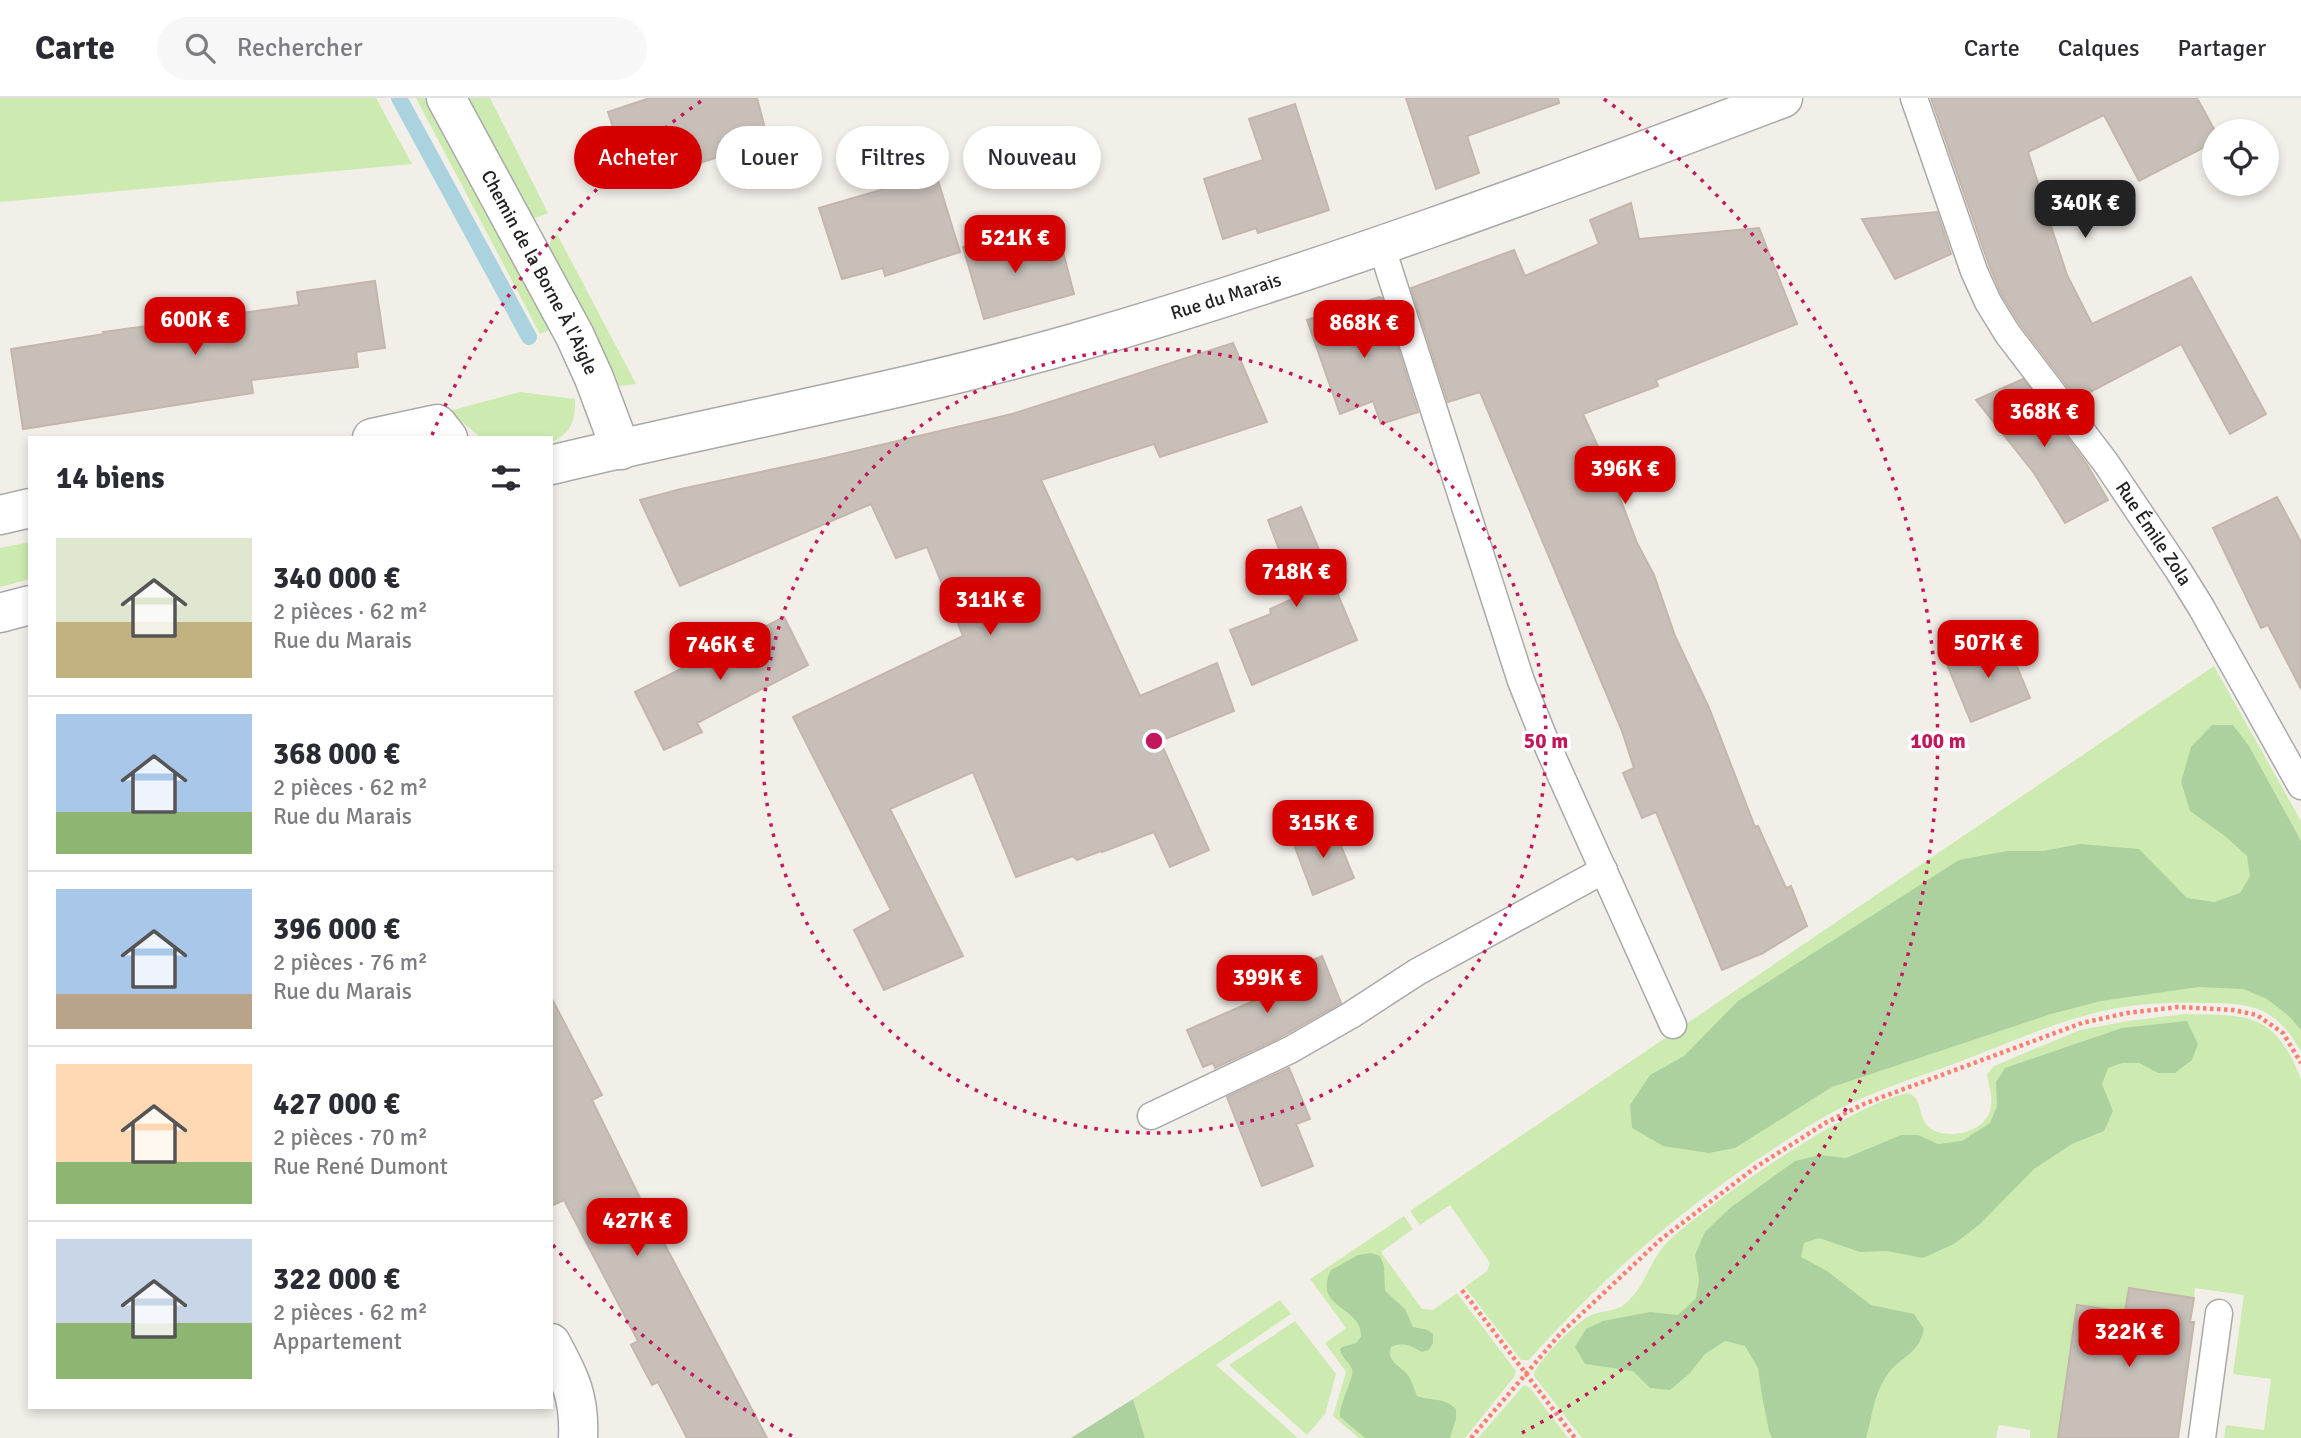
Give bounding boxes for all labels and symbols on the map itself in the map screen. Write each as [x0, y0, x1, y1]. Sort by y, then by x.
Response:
street label: Chemin de la Borne À l'Aigle [475, 166, 603, 379]
pin: 340K € [2028, 180, 2142, 240]
pin: 521K € [958, 216, 1072, 275]
street label: Rue du Marais [1168, 268, 1284, 325]
pin: 600K € [138, 298, 252, 357]
pin: 868K € [1307, 300, 1421, 360]
pin: 368K € [1987, 390, 2101, 449]
pin: 396K € [1568, 446, 1682, 506]
street label: Rue Émile Zola [2110, 477, 2197, 590]
pin: 718K € [1239, 550, 1353, 609]
pin: 311K € [933, 578, 1047, 637]
pin: 507K € [1931, 620, 2045, 680]
pin: 746K € [663, 622, 777, 682]
text: 50 m [1524, 728, 1568, 754]
text: 100 m [1910, 728, 1966, 754]
centre of rings [1142, 729, 1166, 753]
pin: 315K € [1266, 800, 1380, 860]
pin: 399K € [1210, 956, 1324, 1015]
pin: 427K € [580, 1198, 694, 1258]
pin: 322K € [2072, 1310, 2186, 1369]

